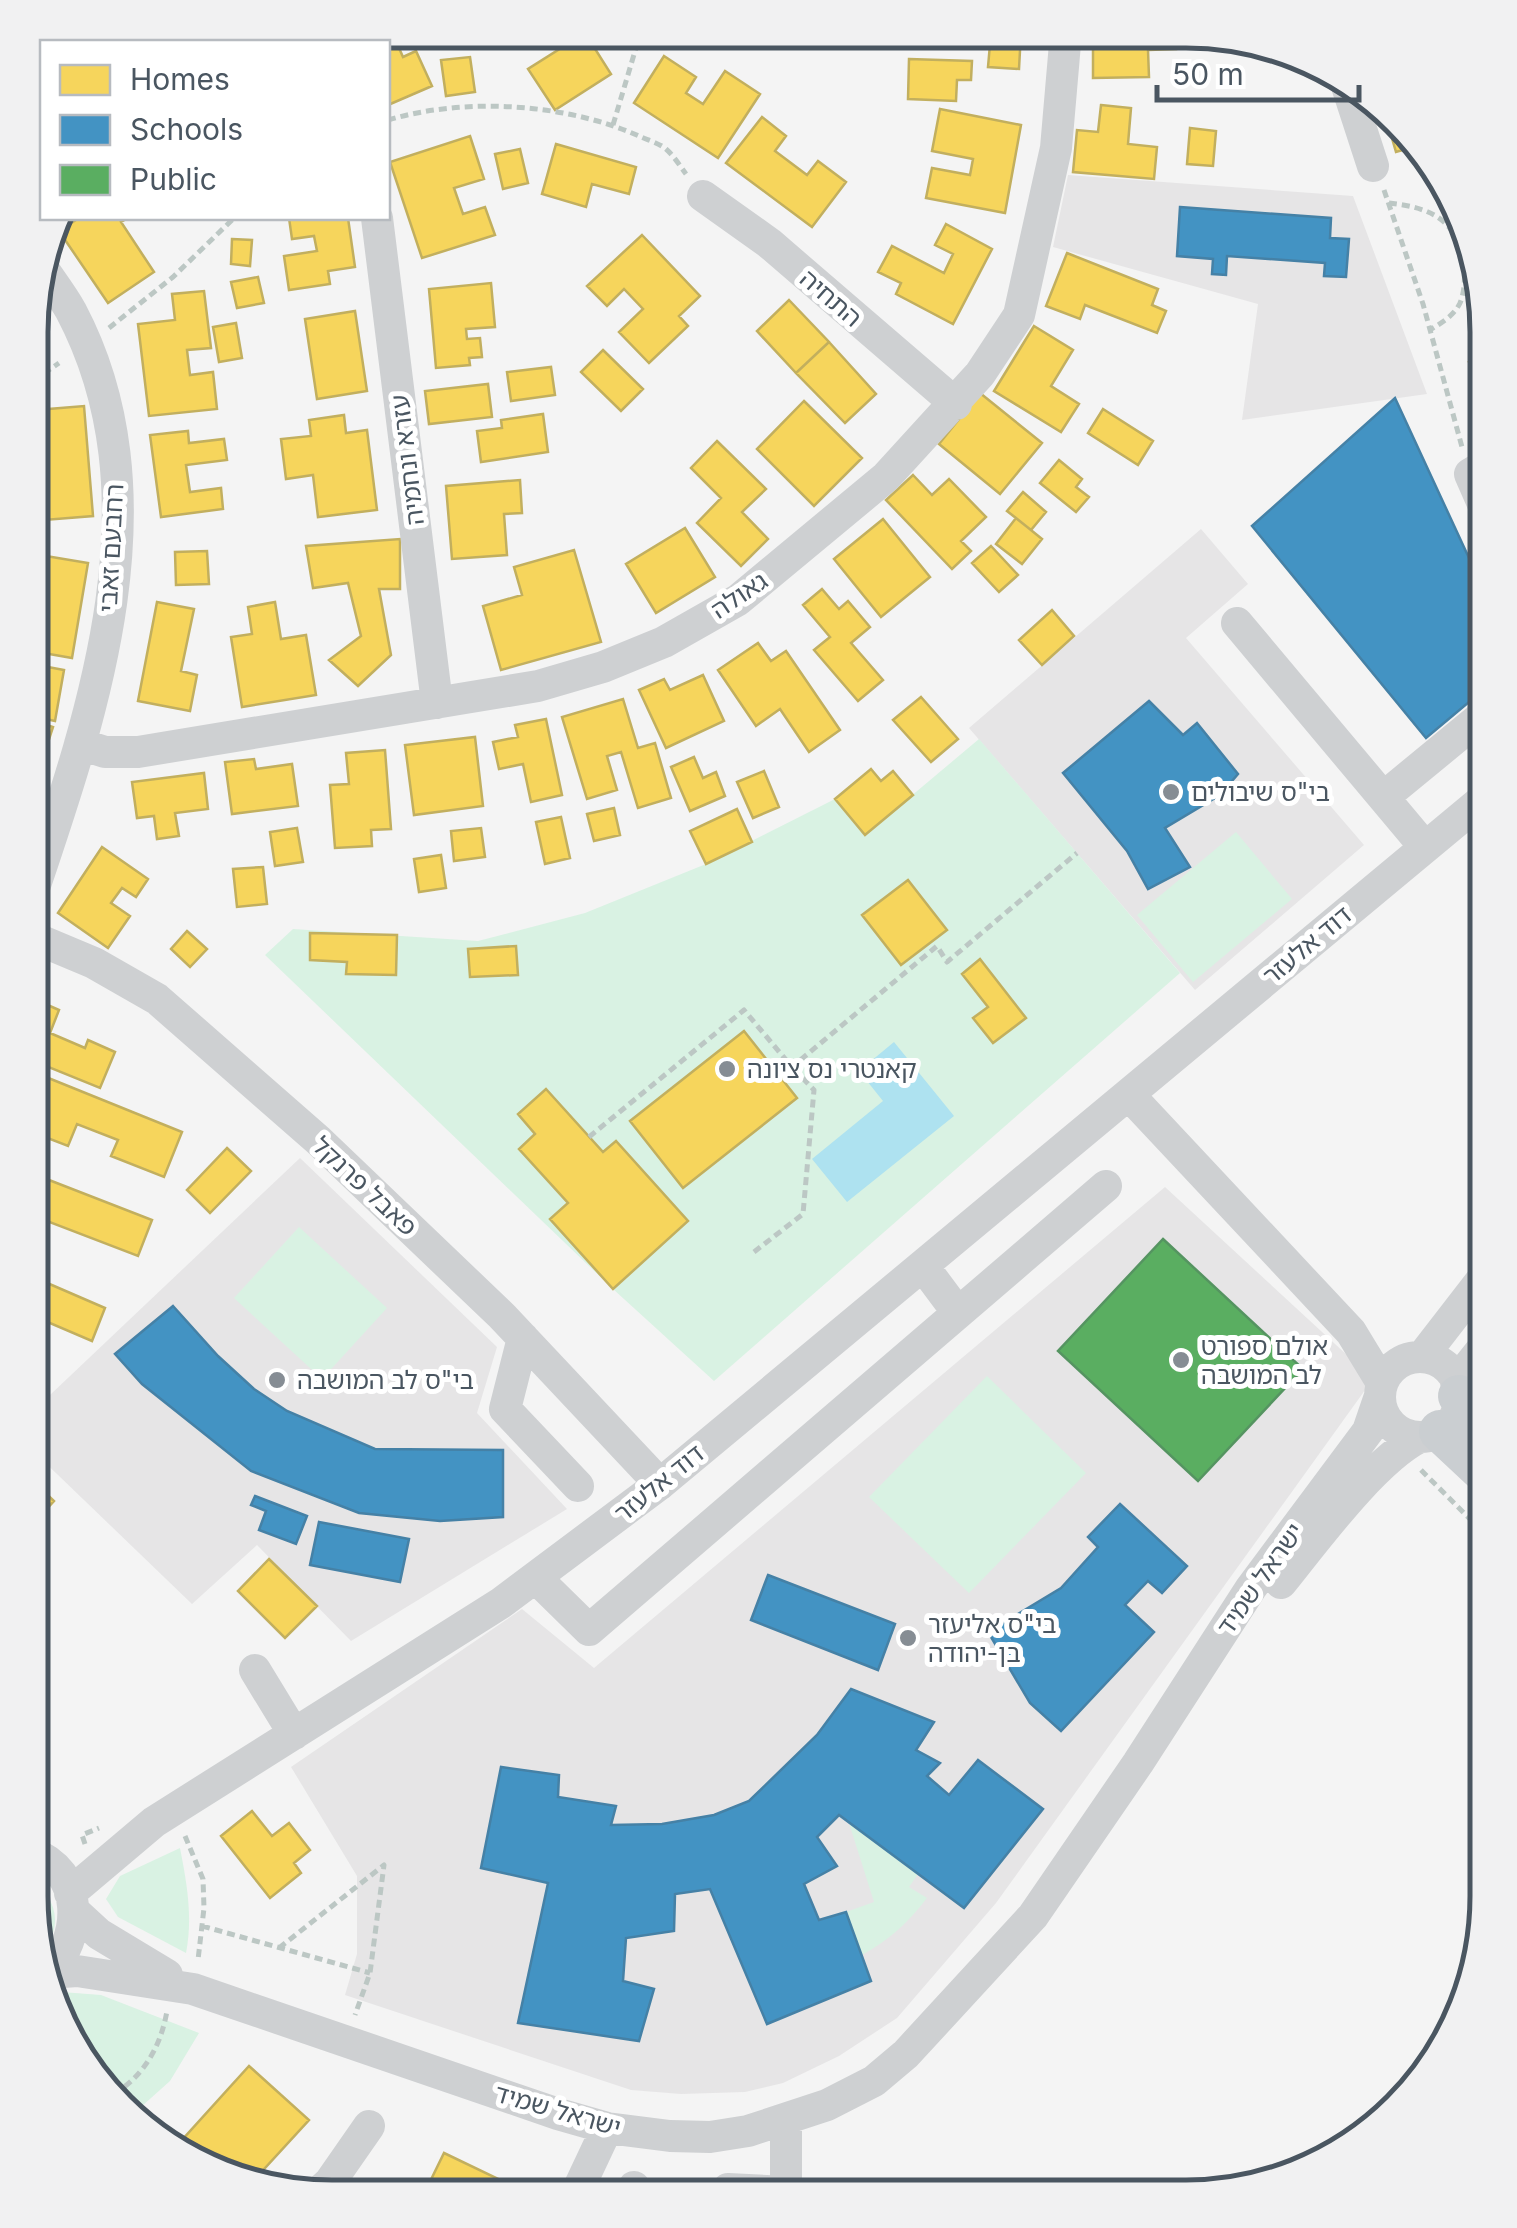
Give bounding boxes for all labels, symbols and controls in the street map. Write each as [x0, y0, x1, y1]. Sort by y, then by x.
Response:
legend [40, 40, 390, 220]
scale bar [1157, 40, 1360, 102]
text: 50 m [1172, 56, 1244, 92]
text: Homes [130, 61, 230, 97]
text: Schools [130, 111, 243, 147]
text: Public [130, 161, 217, 197]
street label: התחיה [794, 263, 868, 333]
street label: עזרא ונחמיה [384, 393, 430, 527]
street label: רחבעם זאבי [93, 483, 129, 613]
street label: גאולה [705, 565, 773, 625]
place label: בי"ס שיבולים [1191, 777, 1330, 807]
marker: בי"ס שיבולים [1160, 781, 1182, 803]
street label: דוד אלעזר [1257, 899, 1357, 991]
place label: קאנטרי נס ציונה [747, 1054, 917, 1084]
marker: קאנטרי נס ציונה [716, 1058, 738, 1080]
street label: פאבל פרנקל [307, 1130, 423, 1242]
place label: אולם ספורט לב המושבה [1201, 1331, 1328, 1390]
marker: אולם ספורט לב המושבה [1170, 1349, 1192, 1371]
place label: בי"ס לב המושבה [297, 1365, 474, 1395]
marker: בי"ס לב המושבה [266, 1369, 288, 1391]
street label: דוד אלעזר [608, 1438, 710, 1528]
street label: ישראל שמיד [1210, 1517, 1310, 1641]
place label: בי"ס אליעזר בן-יהודה [928, 1609, 1057, 1668]
marker: בי"ס אליעזר בן-יהודה [897, 1627, 919, 1649]
street label: ישראל שמיד [491, 2078, 625, 2142]

